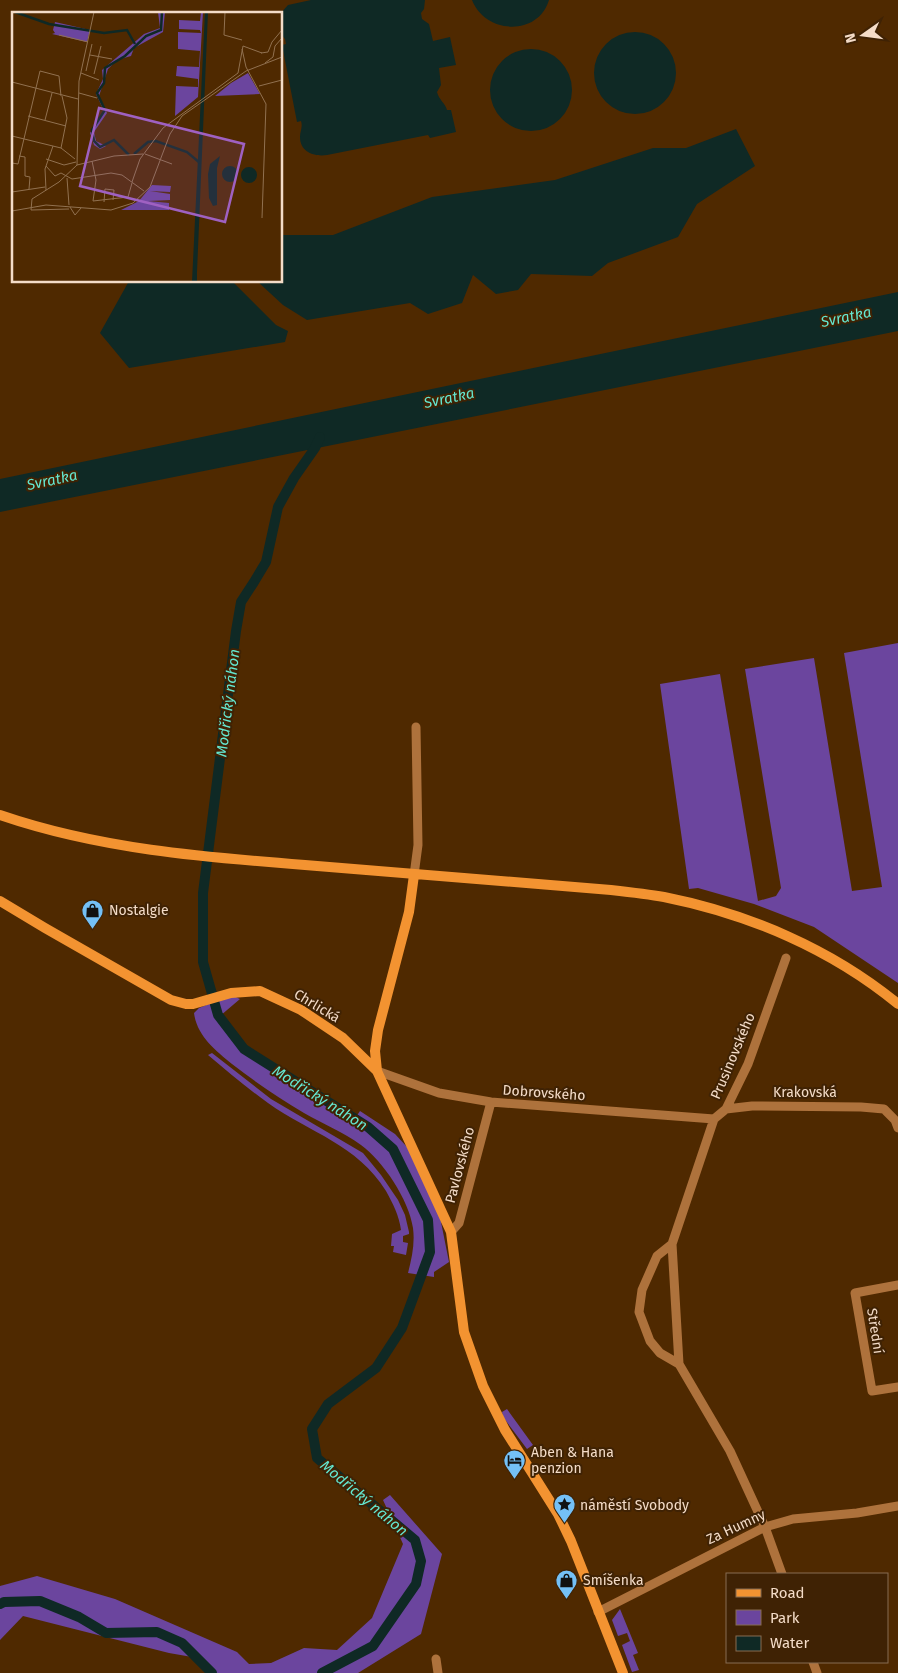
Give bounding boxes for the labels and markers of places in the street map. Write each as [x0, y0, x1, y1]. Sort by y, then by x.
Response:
shop icon: Nostalgie [81, 898, 105, 929]
place label: Nostalgie [109, 902, 169, 919]
place label: Aben & Hana penzion [531, 1444, 614, 1477]
hotel icon: Aben & Hana penzion [503, 1448, 527, 1479]
place icon: náměstí Svobody [552, 1493, 576, 1524]
place label: náměstí Svobody [580, 1497, 689, 1514]
shop icon: Smíšenka [555, 1568, 579, 1599]
place label: Smíšenka [583, 1572, 644, 1589]

